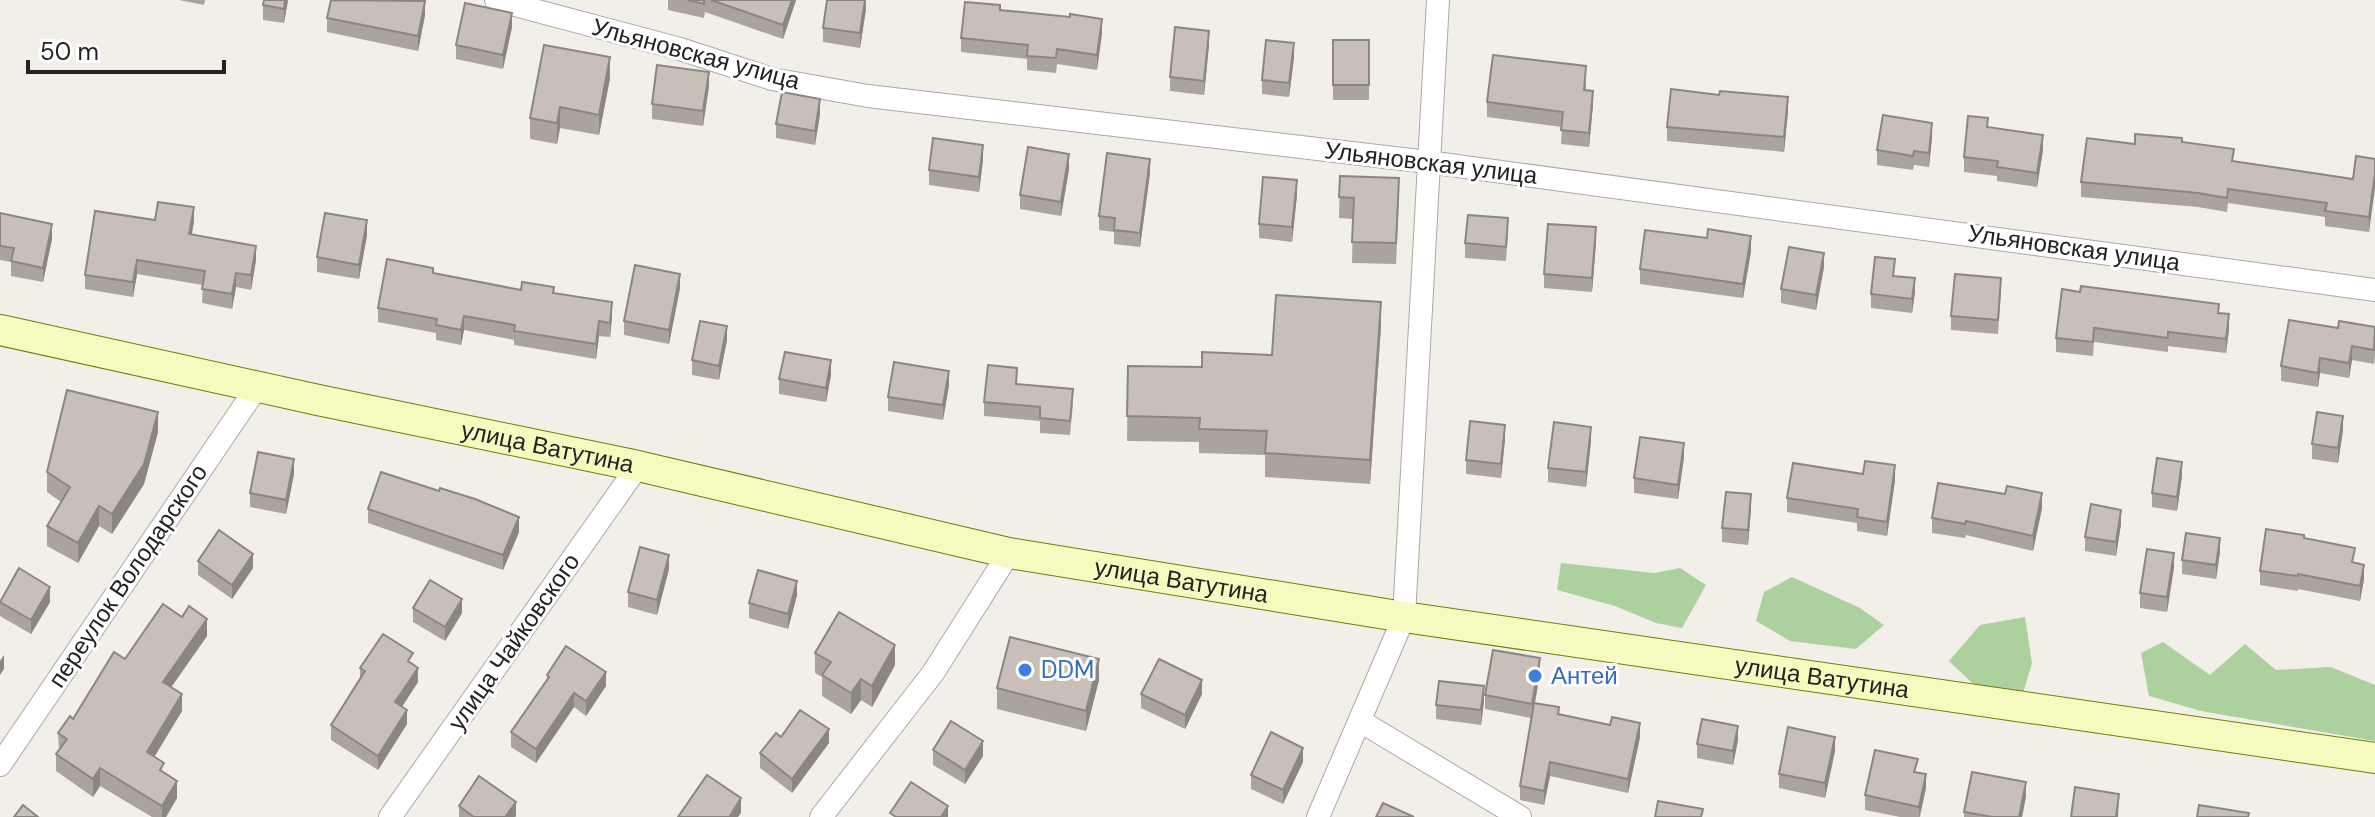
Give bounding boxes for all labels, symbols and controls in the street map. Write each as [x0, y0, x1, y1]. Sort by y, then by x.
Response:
street label: Ульяновская улица [589, 11, 804, 96]
scale bar [28, 24, 224, 74]
text: 50 m [40, 36, 99, 67]
street label: Ульяновская улица [1323, 134, 1540, 191]
street label: Ульяновская улица [1966, 217, 2183, 278]
street label: улица Ватутина [459, 414, 637, 480]
street label: переулок Володарского [41, 458, 214, 693]
street label: улица Чайковского [441, 547, 586, 736]
street label: улица Ватутина [1092, 551, 1271, 610]
street label: улица Ватутина [1733, 649, 1912, 705]
place label: DDM [1041, 654, 1094, 685]
place label: Антей [1551, 660, 1618, 691]
marker: DDM [1016, 661, 1034, 679]
marker: Антей [1526, 667, 1544, 685]

